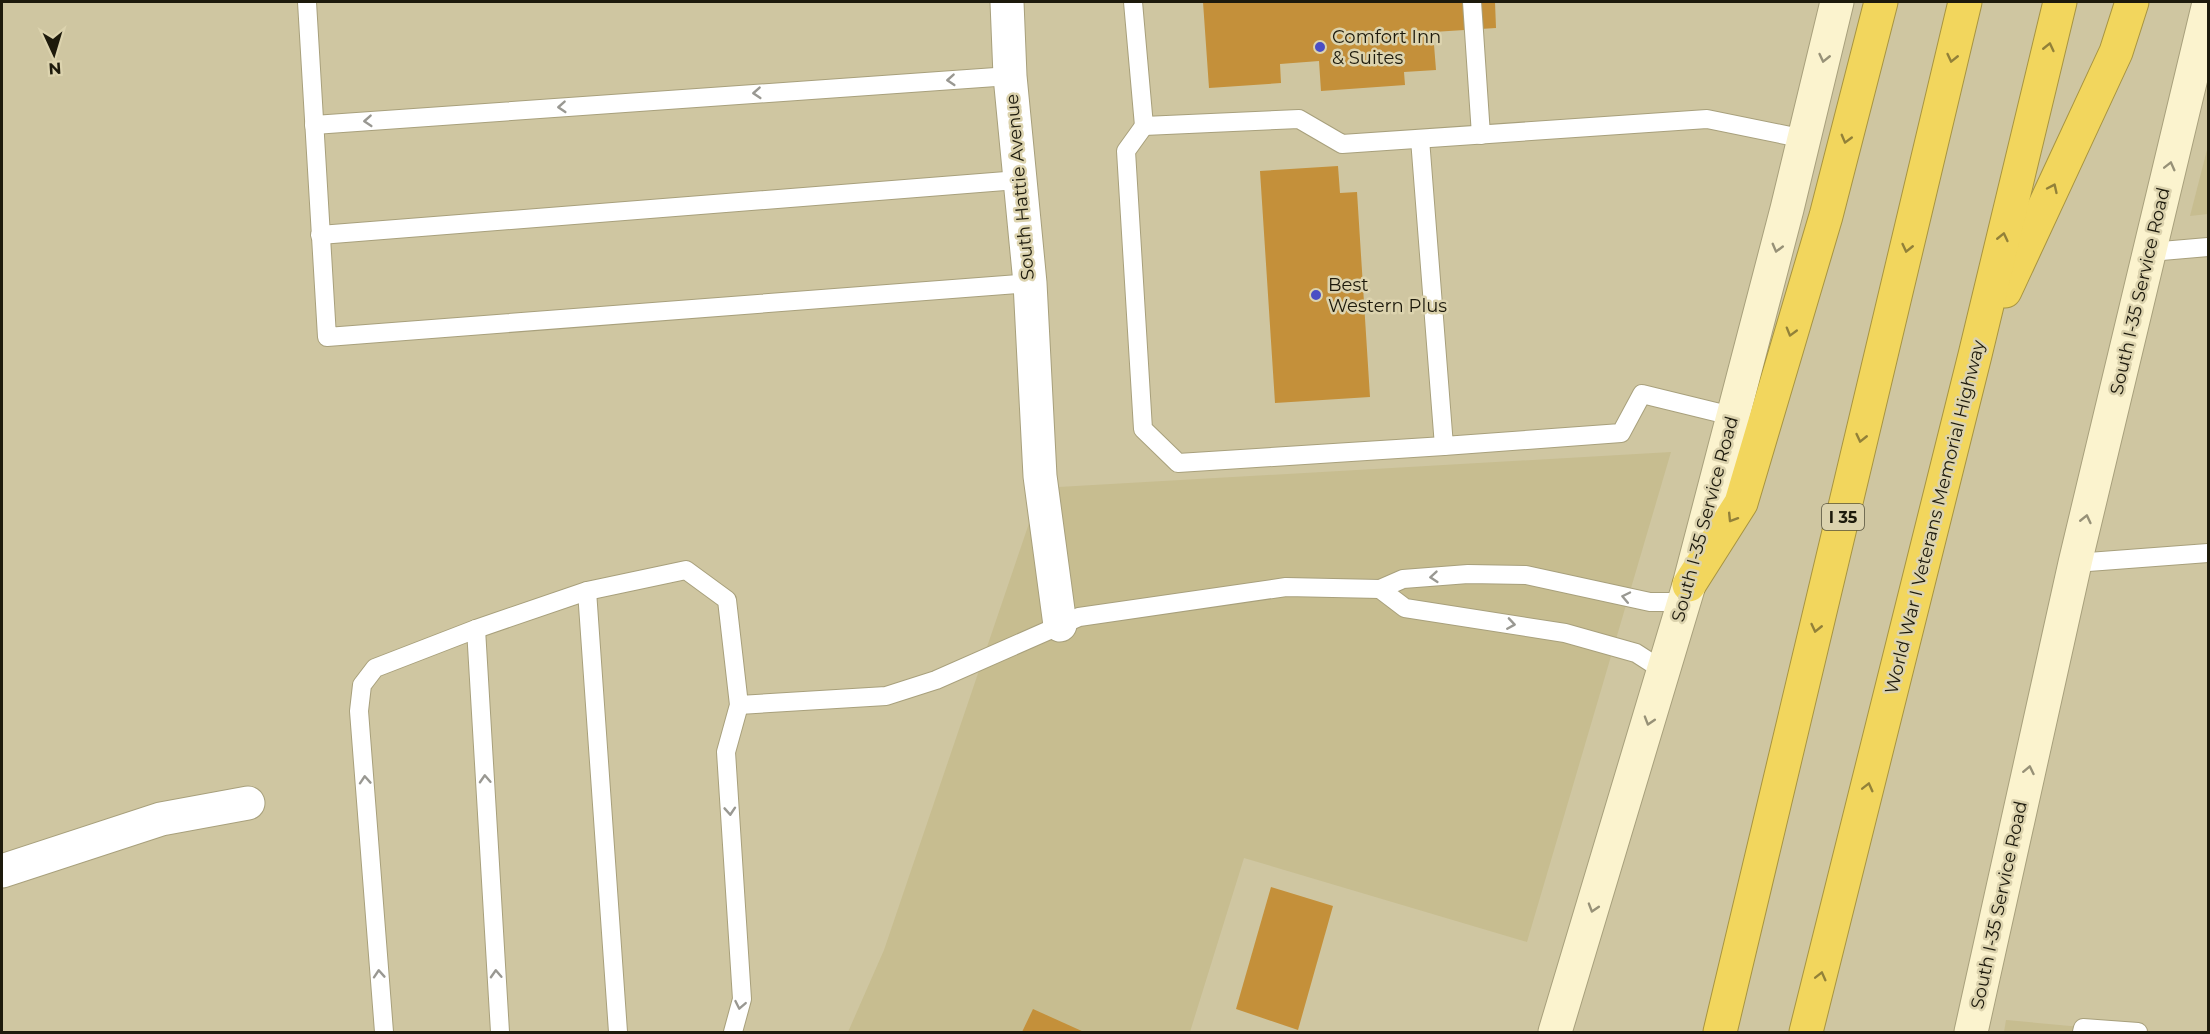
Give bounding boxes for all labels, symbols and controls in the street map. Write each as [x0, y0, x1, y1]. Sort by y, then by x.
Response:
north arrow [24, 24, 84, 84]
place label: Comfort Inn & Suites [1332, 26, 1441, 69]
marker: Comfort Inn & Suites [1313, 40, 1327, 54]
one-way arrow [2041, 42, 2054, 52]
one-way arrow [1818, 53, 1831, 63]
one-way arrow [1946, 53, 1959, 63]
text: N [48, 59, 62, 78]
one-way arrow [947, 73, 956, 86]
one-way arrow [752, 87, 761, 100]
street label: South Hattie Avenue [1001, 93, 1039, 281]
one-way arrow [558, 100, 567, 113]
one-way arrow [363, 114, 372, 127]
one-way arrow [1840, 134, 1853, 144]
one-way arrow [2163, 161, 2176, 171]
one-way arrow [2046, 183, 2058, 194]
street label: South I-35 Service Road [2105, 185, 2175, 397]
one-way arrow [1996, 232, 2009, 242]
one-way arrow [1772, 242, 1784, 253]
one-way arrow [1901, 243, 1914, 253]
place label: Best Western Plus [1328, 274, 1447, 317]
marker: Best Western Plus [1309, 288, 1323, 302]
one-way arrow [1786, 327, 1798, 337]
street label: World War I Veterans Memorial Highway [1880, 338, 1990, 696]
street label: South I-35 Service Road [1667, 414, 1743, 624]
one-way arrow [1856, 433, 1869, 443]
road number: I 35 [1822, 504, 1864, 530]
one-way arrow [1728, 511, 1739, 522]
one-way arrow [2078, 514, 2091, 524]
one-way arrow [1429, 570, 1438, 583]
one-way arrow [1622, 591, 1632, 604]
one-way arrow [1507, 618, 1516, 630]
one-way arrow [1811, 622, 1824, 632]
one-way arrow [1644, 715, 1656, 726]
one-way arrow [2022, 766, 2035, 776]
one-way arrow [358, 775, 371, 784]
one-way arrow [478, 775, 491, 784]
one-way arrow [1860, 782, 1873, 792]
street label: South I-35 Service Road [1966, 799, 2032, 1011]
one-way arrow [723, 806, 736, 815]
one-way arrow [1588, 902, 1600, 913]
one-way arrow [373, 970, 386, 979]
one-way arrow [490, 970, 503, 979]
one-way arrow [1813, 971, 1826, 981]
one-way arrow [734, 1000, 747, 1010]

